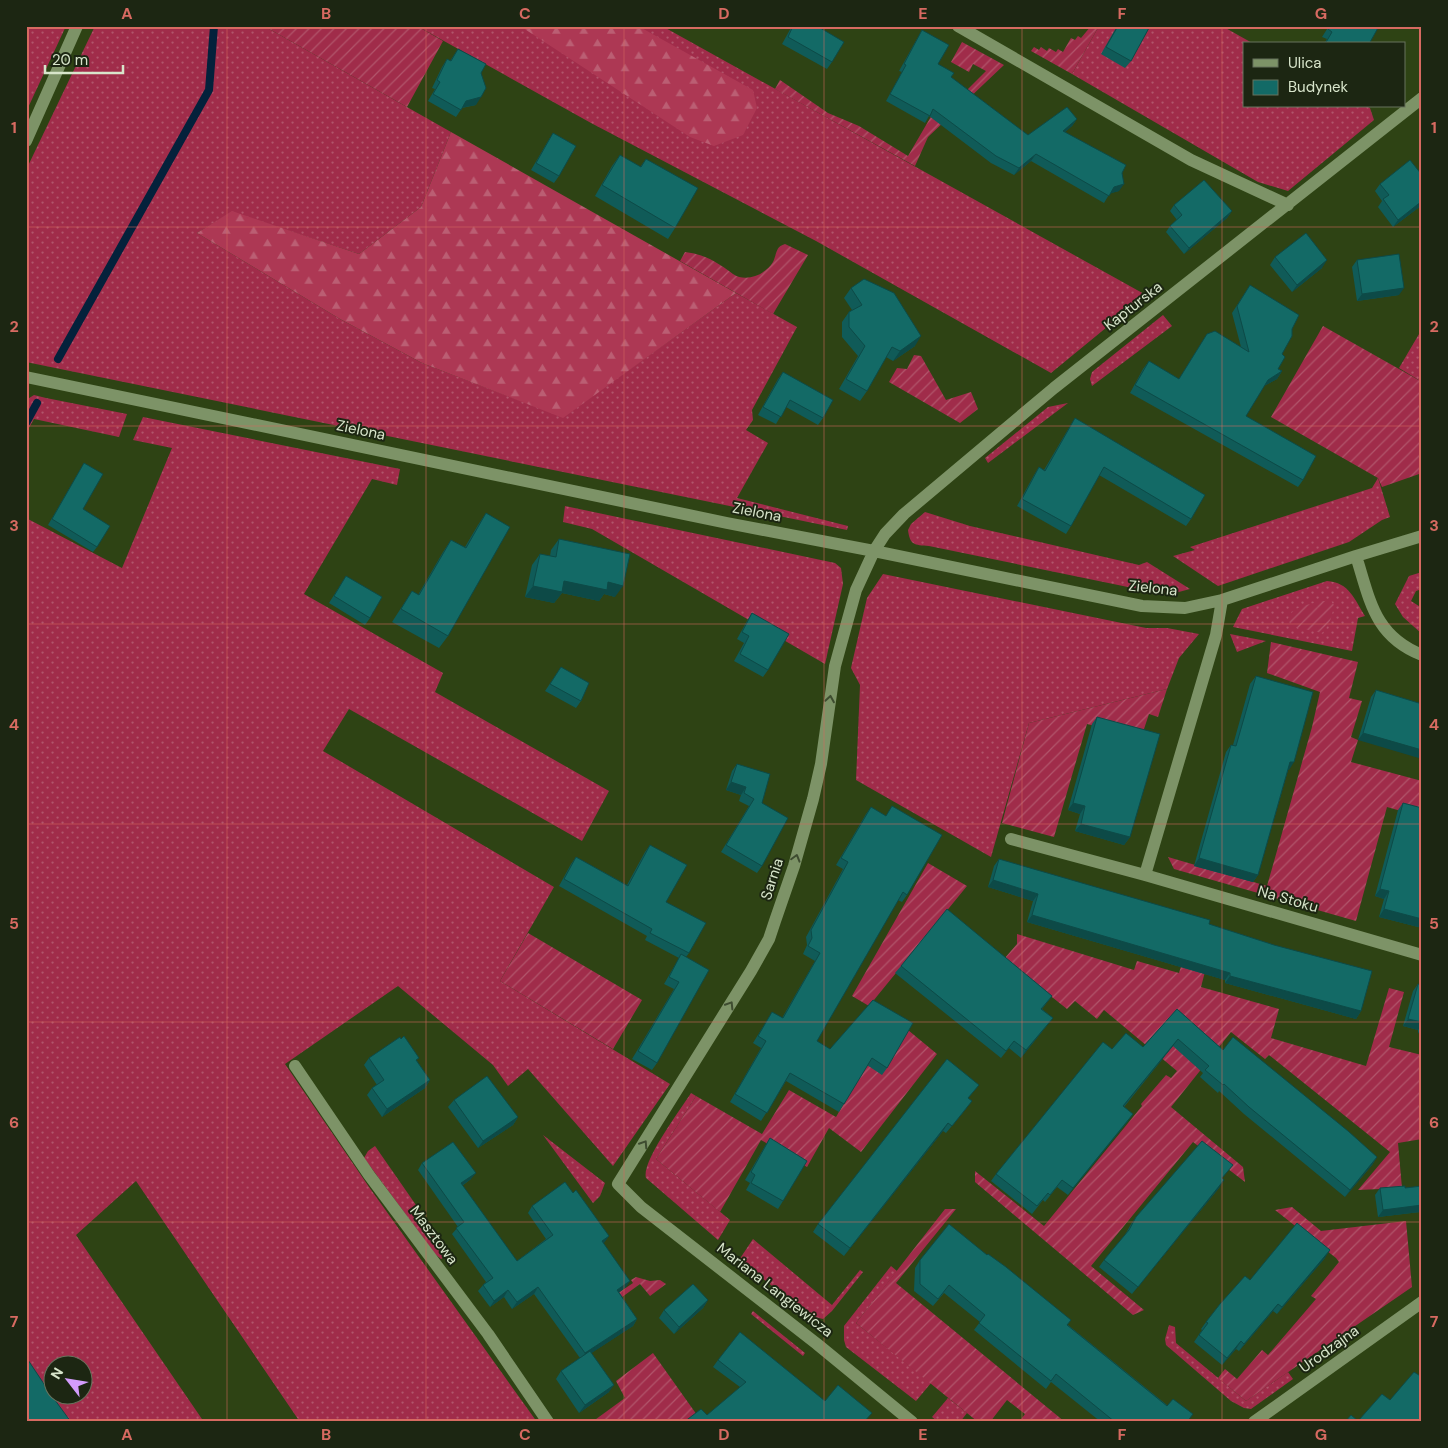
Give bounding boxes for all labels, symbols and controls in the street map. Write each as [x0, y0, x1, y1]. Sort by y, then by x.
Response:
text: A [121, 3, 133, 24]
text: B [321, 3, 331, 24]
text: C [519, 3, 531, 24]
text: D [718, 3, 730, 24]
text: E [918, 3, 928, 24]
text: F [1118, 3, 1127, 24]
text: G [1315, 3, 1327, 24]
scale bar [45, 42, 122, 74]
legend [1243, 42, 1406, 108]
text: 20 m [52, 50, 88, 70]
text: Ulica [1288, 53, 1322, 73]
text: Budynek [1288, 77, 1349, 97]
text: 1 [11, 117, 17, 138]
text: 1 [1431, 117, 1437, 138]
street label: Kapturska [1100, 277, 1166, 335]
text: 2 [9, 316, 19, 337]
text: 2 [1429, 316, 1439, 337]
street label: Zielona [335, 415, 387, 445]
street label: Zielona [731, 497, 783, 527]
text: 3 [9, 515, 19, 536]
text: 3 [1429, 515, 1439, 536]
street label: Zielona [1127, 575, 1179, 601]
one-way arrow [824, 695, 834, 704]
text: 4 [9, 714, 19, 735]
text: 4 [1429, 714, 1439, 735]
one-way arrow [791, 854, 801, 863]
street label: Sarnia [756, 856, 788, 902]
street label: Na Stoku [1255, 881, 1321, 917]
text: 5 [9, 913, 19, 934]
text: 5 [1429, 913, 1439, 934]
one-way arrow [724, 1002, 734, 1011]
text: 6 [9, 1112, 19, 1133]
text: 6 [1429, 1112, 1439, 1133]
one-way arrow [638, 1140, 648, 1149]
street label: Masztowa [405, 1202, 463, 1268]
street label: Mariana Langiewicza [713, 1238, 837, 1342]
text: 7 [10, 1311, 19, 1332]
text: 7 [1430, 1311, 1439, 1332]
street label: Urodzajna [1295, 1321, 1363, 1377]
north arrow [42, 1356, 92, 1406]
text: N [47, 1364, 67, 1382]
text: A [121, 1424, 133, 1445]
text: B [321, 1424, 331, 1445]
text: C [519, 1424, 531, 1445]
text: D [718, 1424, 730, 1445]
text: E [918, 1424, 928, 1445]
text: F [1118, 1424, 1127, 1445]
text: G [1315, 1424, 1327, 1445]

